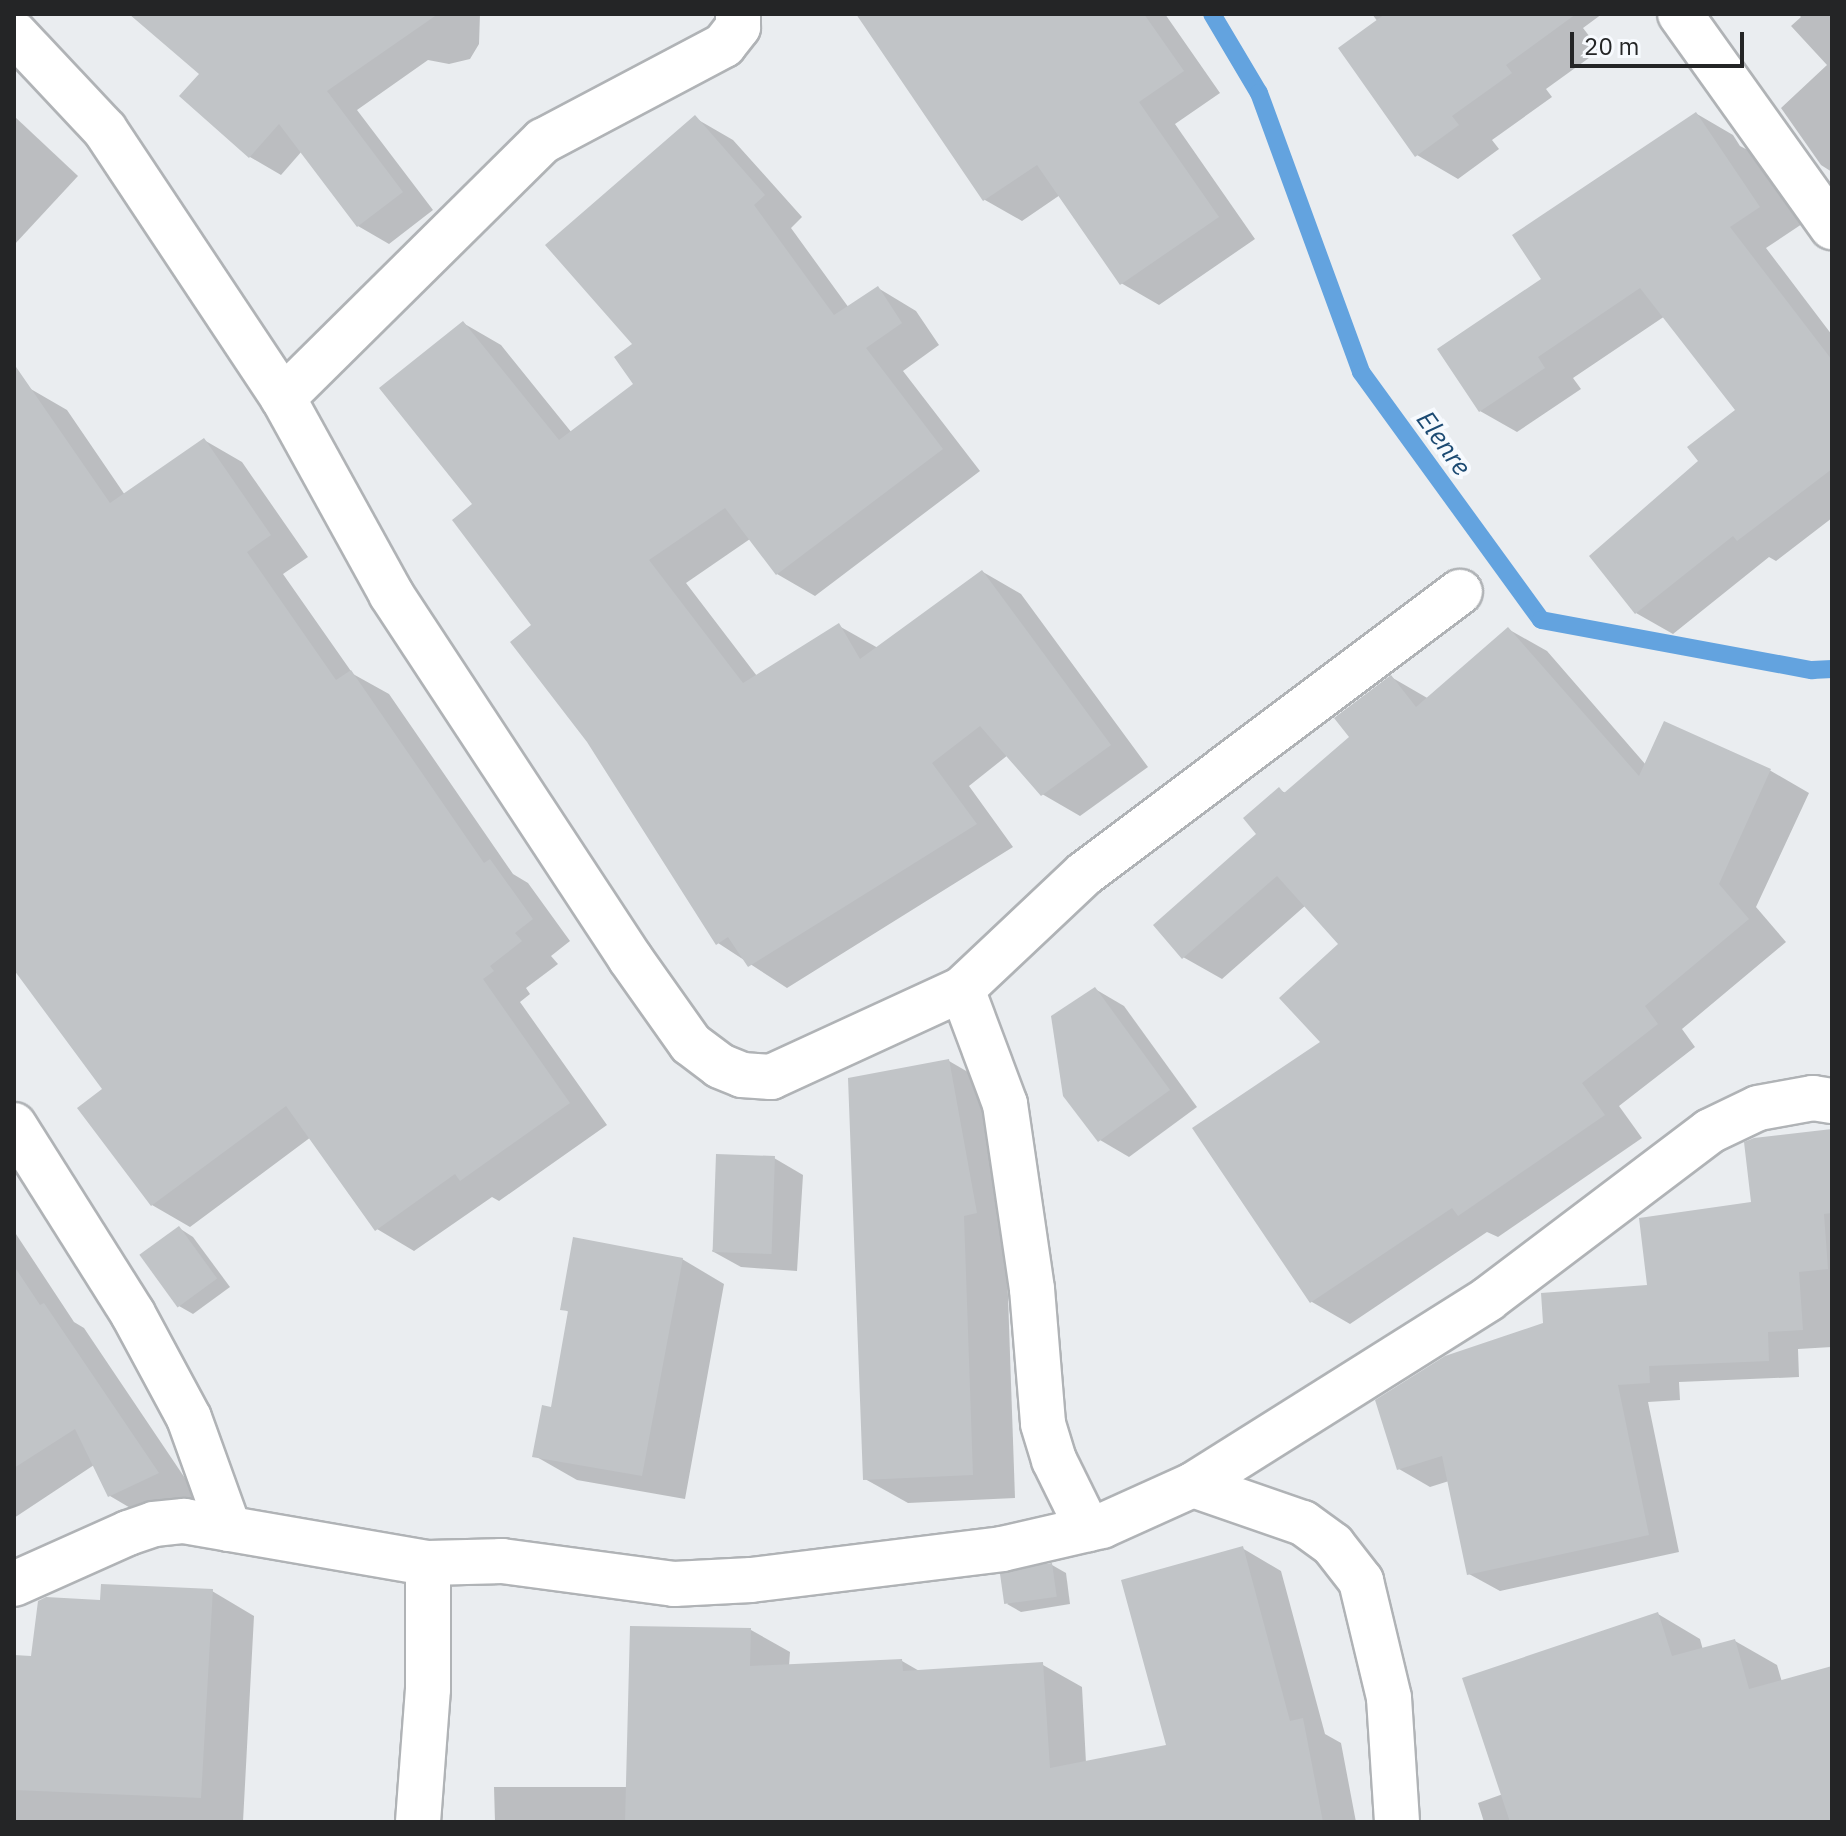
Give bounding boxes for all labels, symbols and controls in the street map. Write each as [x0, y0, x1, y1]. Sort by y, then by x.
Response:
scale bar [1574, 16, 1748, 66]
text: 20 m [1584, 30, 1639, 62]
water label: Elenre [1410, 405, 1478, 481]

